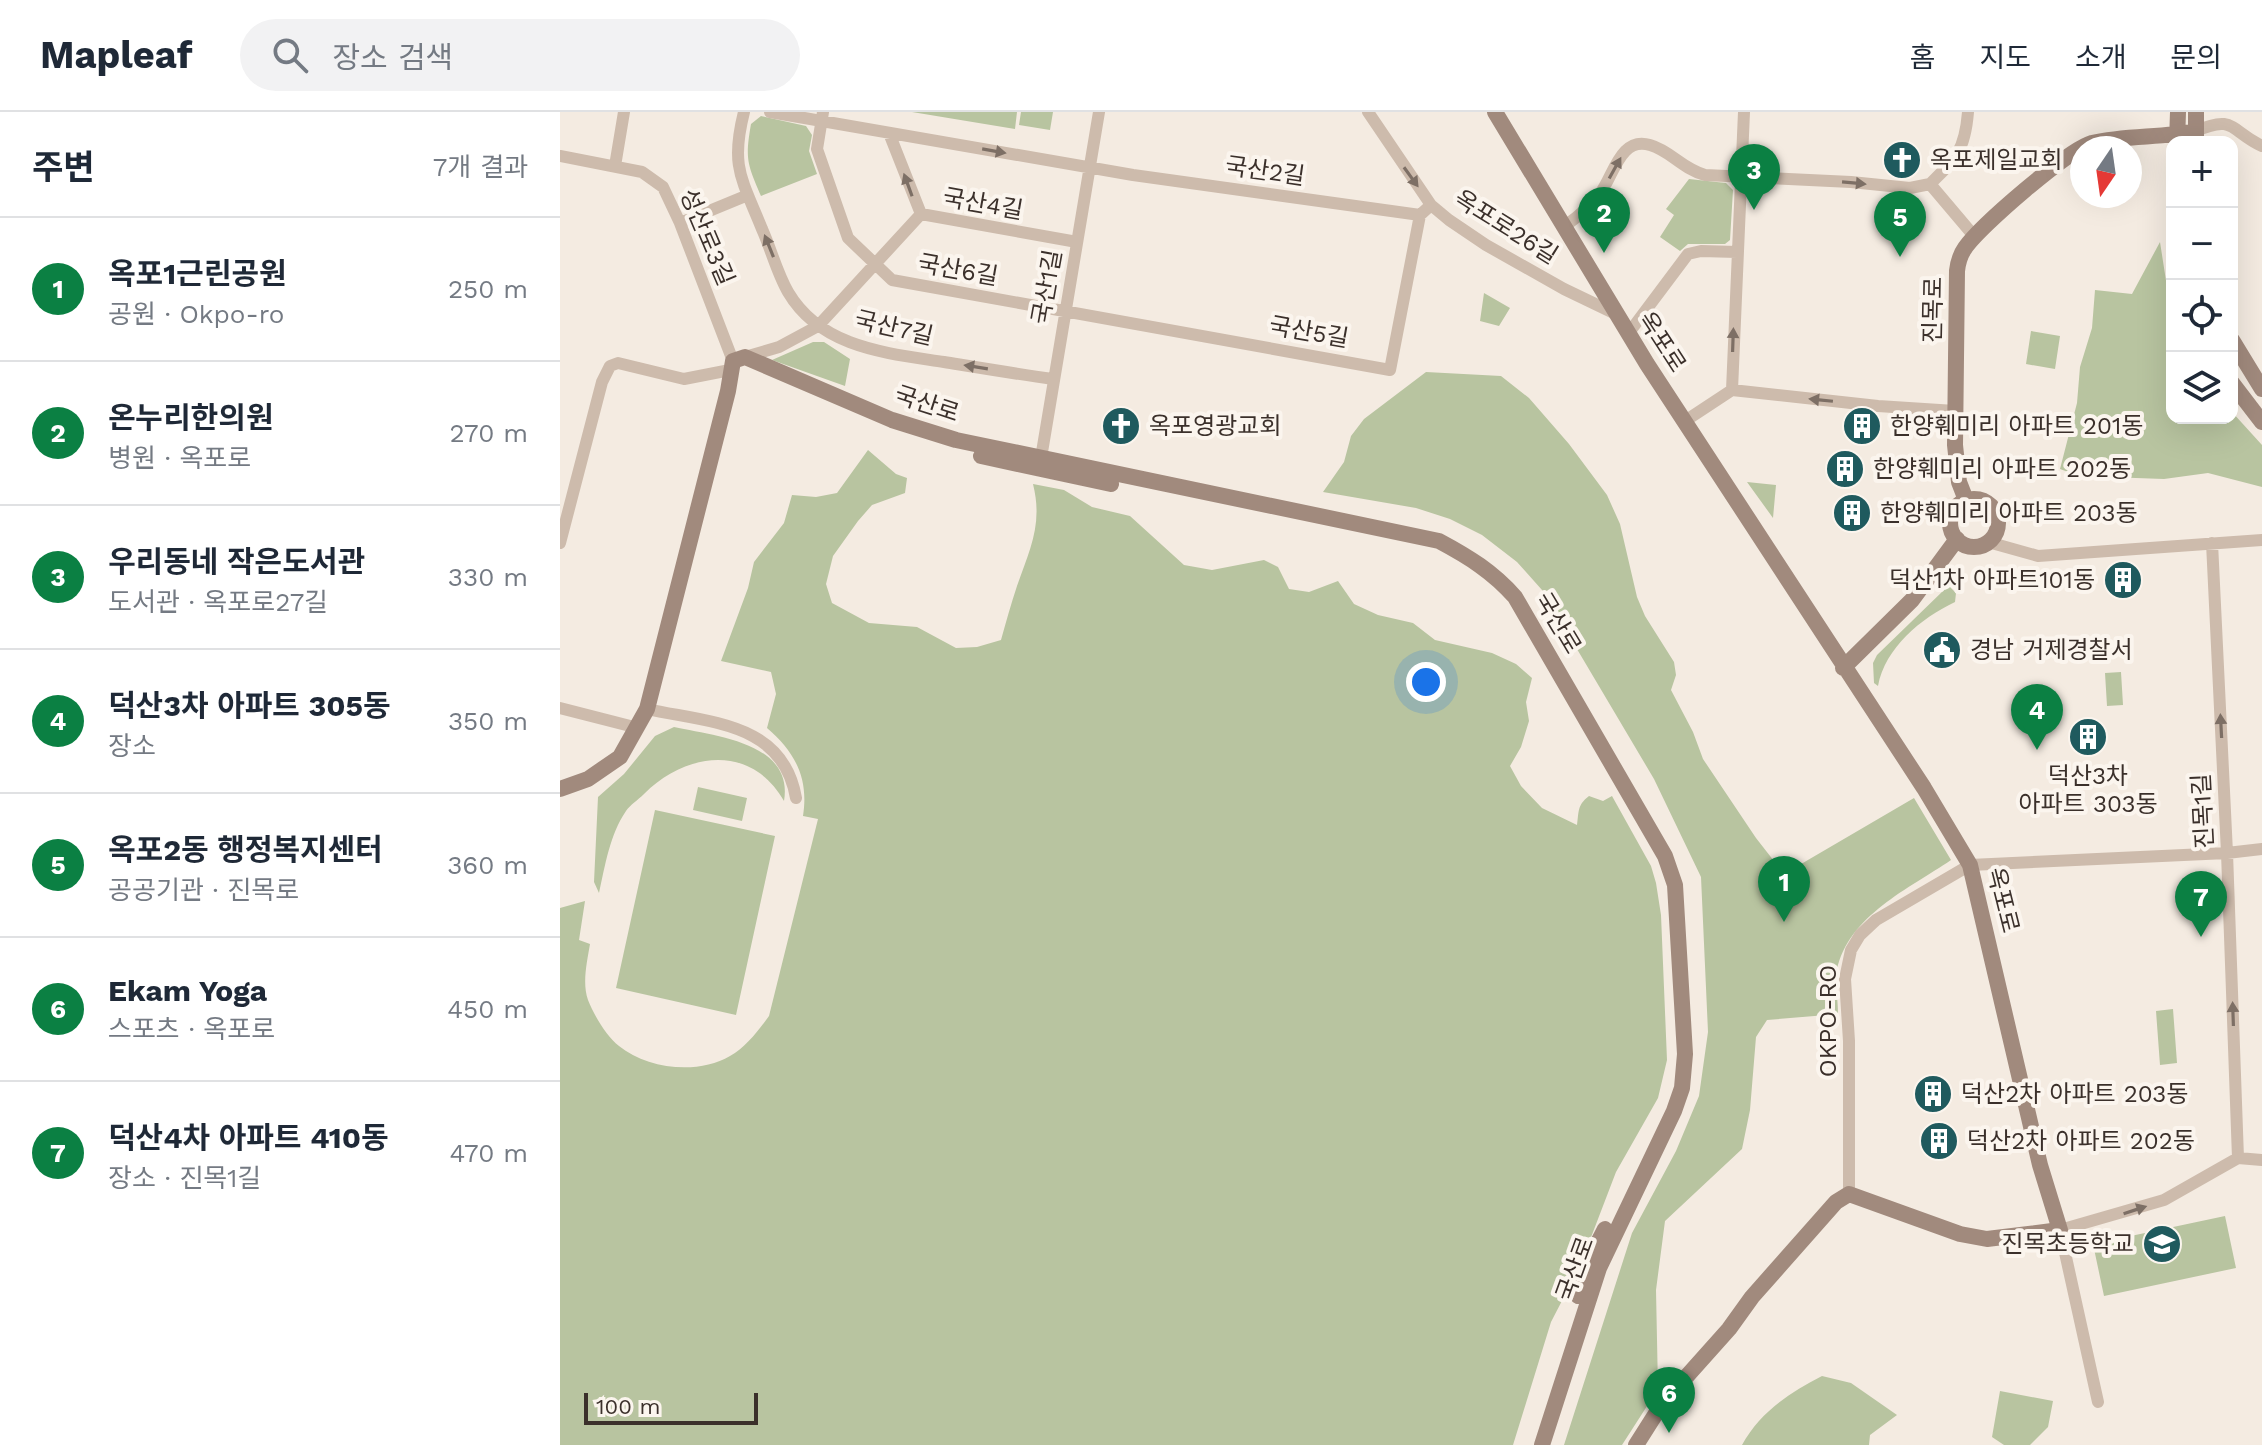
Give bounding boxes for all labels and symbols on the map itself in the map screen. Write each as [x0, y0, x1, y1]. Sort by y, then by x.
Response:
north arrow [2070, 136, 2142, 208]
church icon: 옥포제일교회 [1881, 139, 1923, 181]
pin: 3 [1728, 144, 1780, 210]
one-way arrow [981, 145, 1006, 158]
place label: 옥포제일교회 [1930, 146, 2062, 174]
street label: 국산2길 [1223, 152, 1307, 190]
one-way arrow [1607, 157, 1621, 179]
one-way arrow [1403, 166, 1418, 187]
one-way arrow [902, 173, 914, 197]
one-way arrow [1842, 177, 1867, 190]
street label: 국산4길 [941, 183, 1025, 225]
street label: 성산로3길 [674, 184, 740, 290]
street label: 옥포로26길 [1449, 184, 1563, 270]
pin: 2 [1578, 187, 1630, 253]
pin: 5 [1874, 191, 1926, 257]
one-way arrow [763, 235, 776, 258]
street label: 국산1길 [1027, 247, 1067, 327]
street label: 국산6길 [916, 249, 1000, 291]
street label: 진목로 [1918, 277, 1948, 343]
street label: 국산7길 [852, 305, 936, 351]
street label: 옥포로 [1632, 307, 1692, 377]
street label: 국산5길 [1267, 311, 1351, 353]
one-way arrow [1727, 327, 1740, 352]
one-way arrow [964, 360, 989, 373]
street label: 국산로 [891, 380, 963, 428]
one-way arrow [1808, 394, 1833, 407]
church icon: 옥포영광교회 [1100, 405, 1142, 447]
building icon: 한양훼미리 아파트 201동 [1841, 405, 1883, 447]
place label: 옥포영광교회 [1149, 412, 1281, 440]
place label: 한양훼미리 아파트 201동 [1890, 412, 2143, 440]
building icon: 한양훼미리 아파트 202동 [1824, 448, 1866, 490]
place label: 한양훼미리 아파트 202동 [1873, 455, 2131, 483]
building icon: 한양훼미리 아파트 203동 [1831, 492, 1873, 534]
place label: 한양훼미리 아파트 203동 [1880, 499, 2138, 527]
building icon: 덕산1차 아파트101동 [2102, 559, 2144, 601]
place label: 덕산1차 아파트101동 [1889, 566, 2095, 594]
street label: 국산로 [1529, 587, 1587, 659]
public building icon: 경남 거제경찰서 [1921, 629, 1963, 671]
place label: 경남 거제경찰서 [1970, 636, 2133, 664]
your location [1406, 662, 1446, 702]
pin: 4 [2011, 684, 2063, 750]
one-way arrow [2214, 713, 2227, 738]
building icon: 덕산3차 아파트 303동 [2067, 716, 2109, 758]
place label: 덕산3차 아파트 303동 [2019, 762, 2157, 818]
street label: 진목1길 [2187, 773, 2219, 849]
pin: 1 [1758, 856, 1810, 922]
street label: 옥포로 [1981, 864, 2025, 936]
pin: 7 [2175, 871, 2227, 937]
street label: OKPO-RO [1814, 965, 1842, 1077]
one-way arrow [2226, 1001, 2239, 1026]
building icon: 덕산2차 아파트 203동 [1912, 1073, 1954, 1115]
place label: 덕산2차 아파트 203동 [1961, 1080, 2188, 1108]
building icon: 덕산2차 아파트 202동 [1918, 1120, 1960, 1162]
place label: 덕산2차 아파트 202동 [1967, 1127, 2195, 1155]
one-way arrow [2123, 1204, 2147, 1216]
school or university icon: 진목초등학교 [2141, 1223, 2183, 1265]
place label: 진목초등학교 [2002, 1230, 2134, 1258]
street label: 국산로 [1551, 1233, 1599, 1305]
pin: 6 [1643, 1367, 1695, 1433]
scale bar [584, 1389, 758, 1425]

